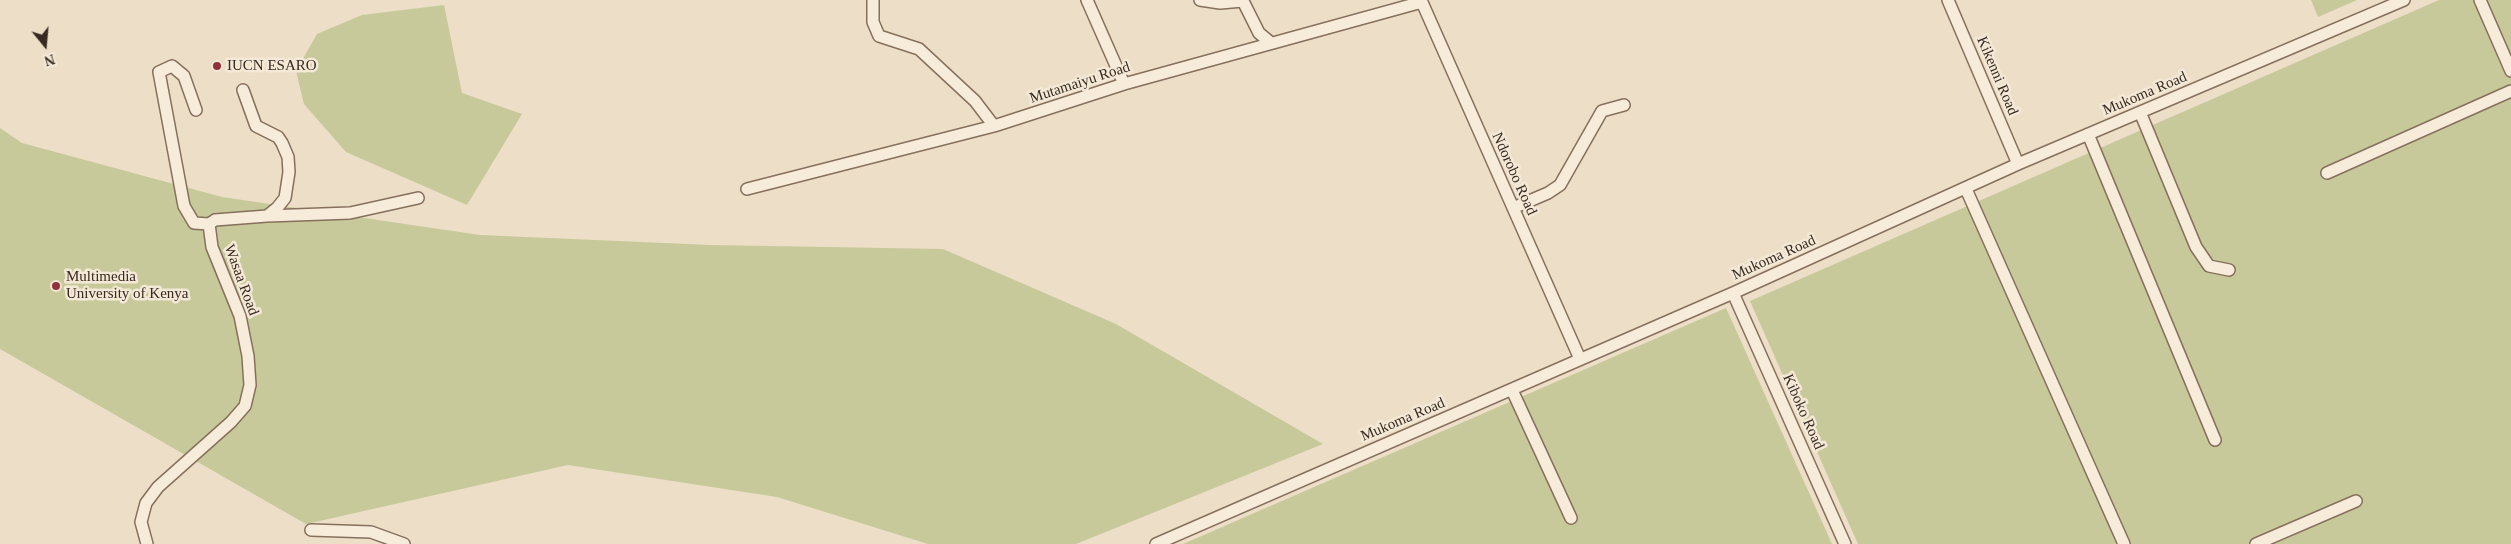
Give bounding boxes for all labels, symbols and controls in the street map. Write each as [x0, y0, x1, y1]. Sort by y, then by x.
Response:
north arrow [20, 20, 70, 70]
street label: Kikenni Road [1972, 34, 2022, 118]
text: N [42, 51, 57, 68]
place label: IUCN ESARO [227, 57, 317, 75]
street label: Mutamaiyu Road [1027, 58, 1133, 108]
marker: IUCN ESARO [211, 60, 223, 72]
street label: Mukoma Road [2100, 68, 2190, 120]
street label: Ndorobo Road [1488, 130, 1540, 218]
street label: Mukoma Road [1729, 232, 1819, 284]
street label: Wasaa Road [220, 242, 262, 318]
place label: Multimedia University of Kenya [66, 268, 188, 303]
marker: Multimedia University of Kenya [50, 280, 62, 292]
street label: Kiboko Road [1778, 372, 1828, 452]
street label: Mukoma Road [1358, 394, 1448, 446]

